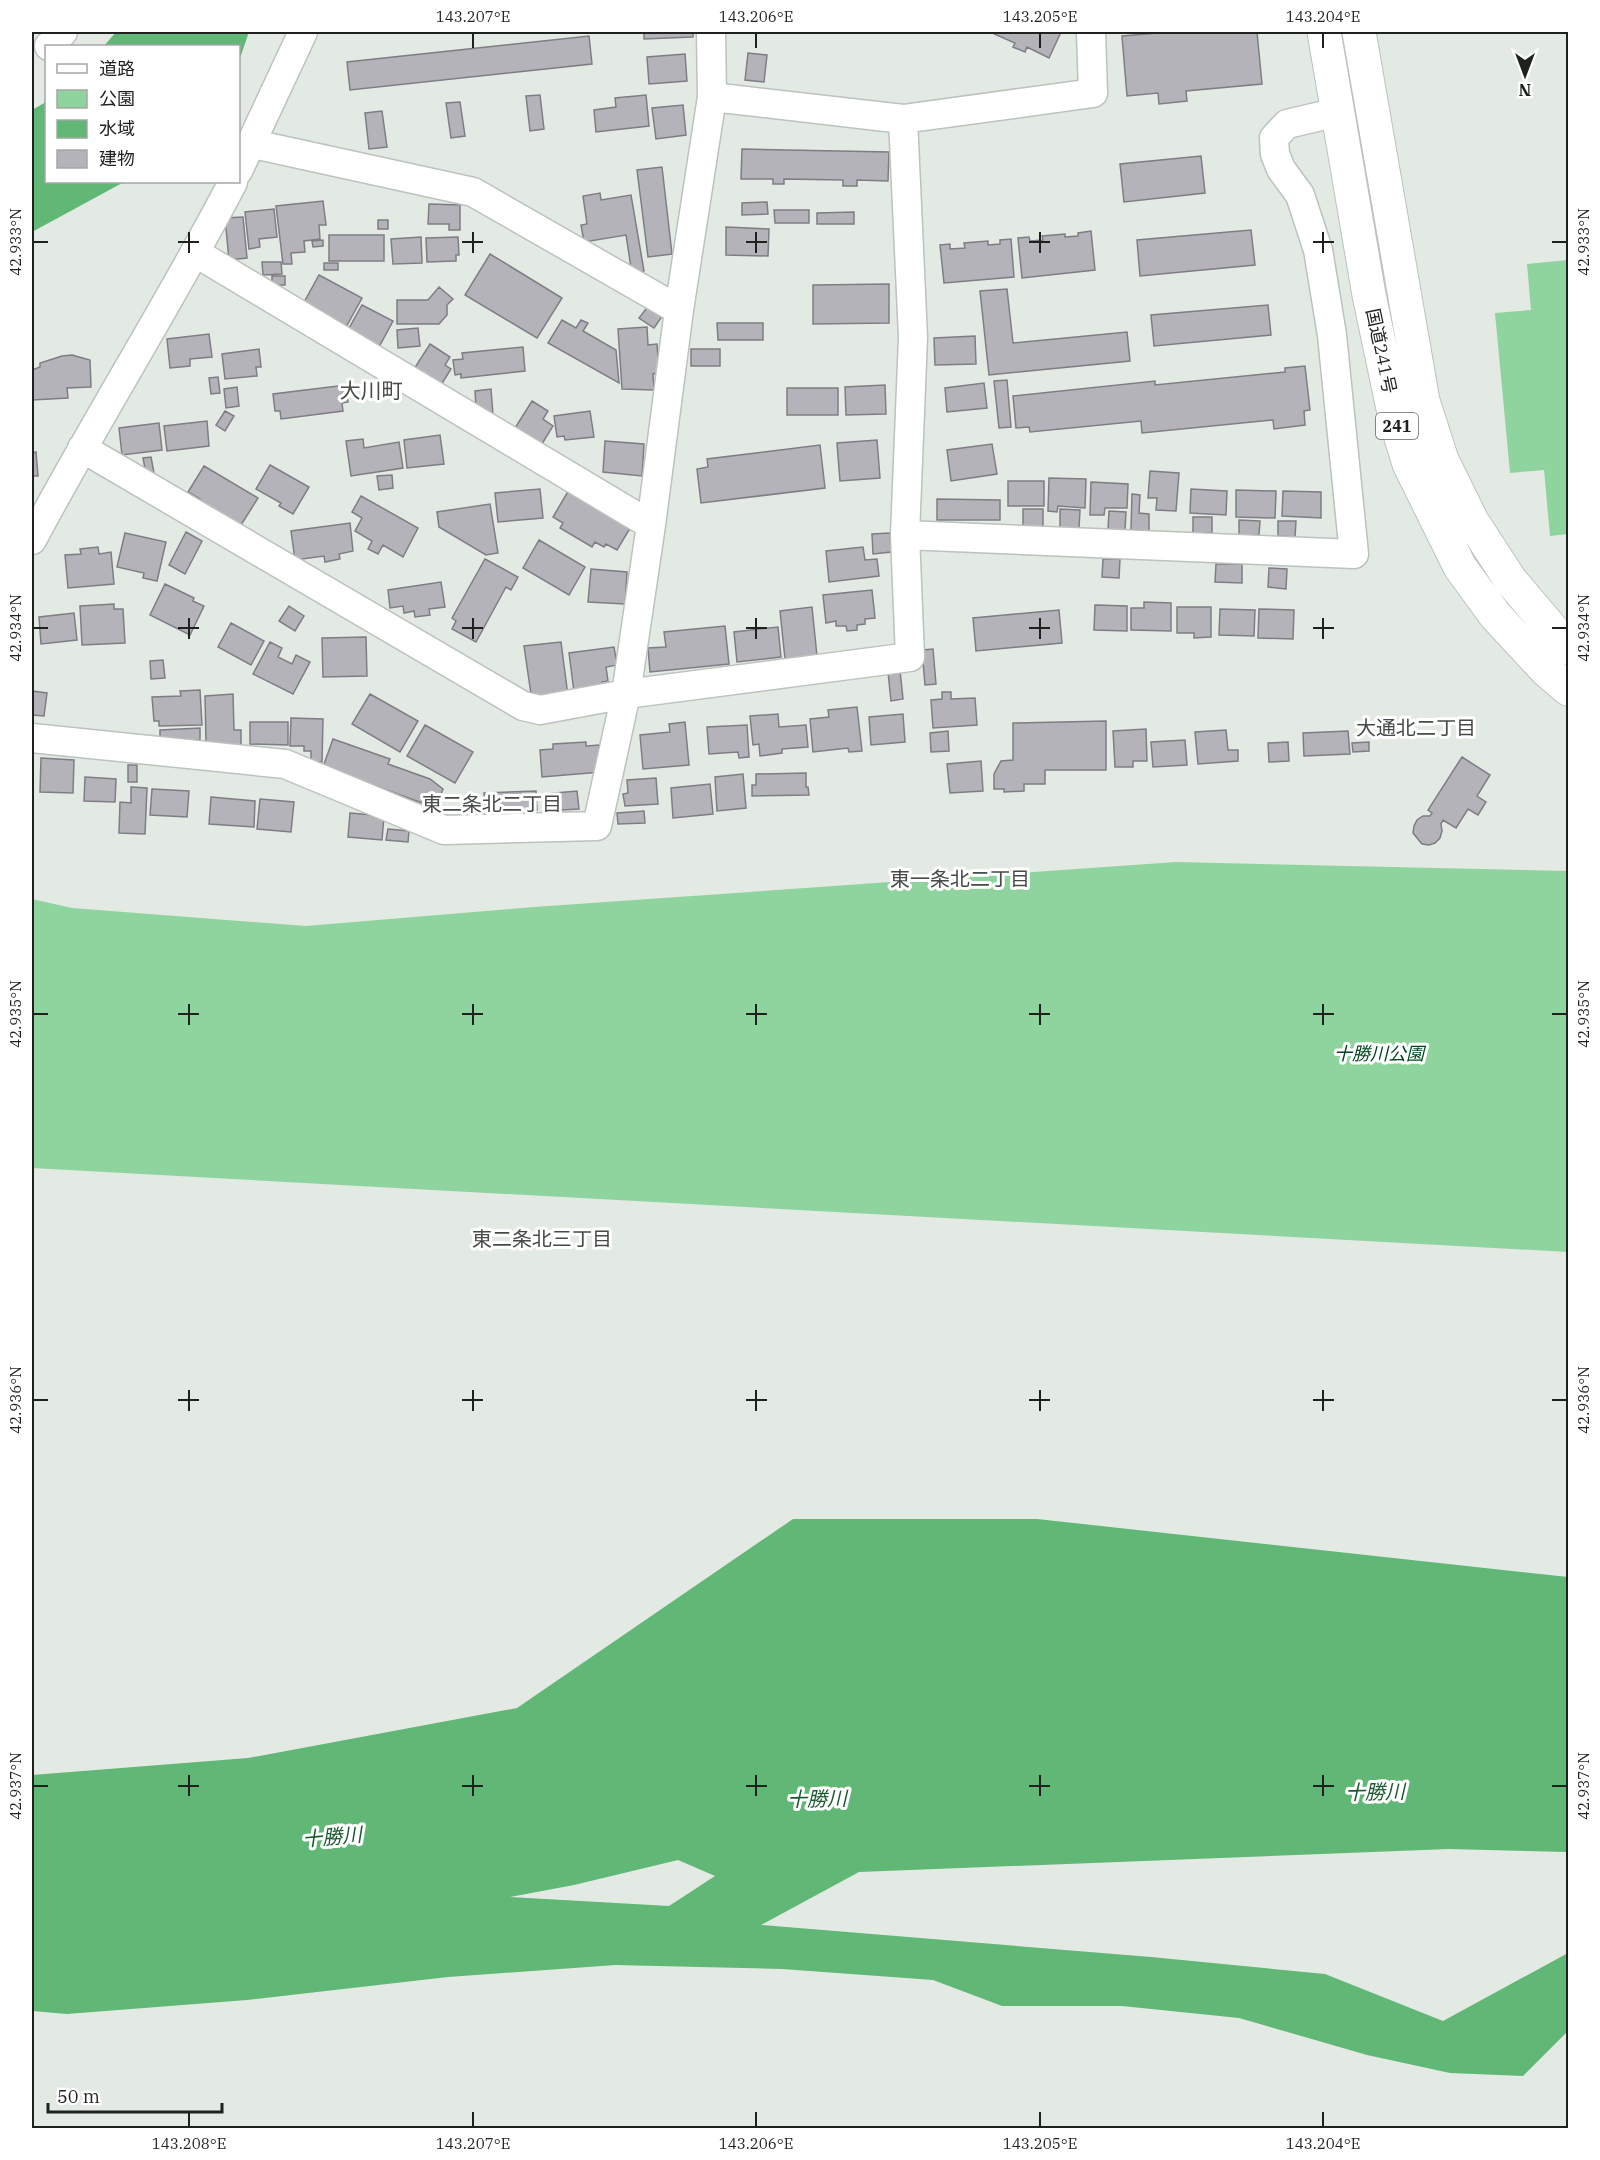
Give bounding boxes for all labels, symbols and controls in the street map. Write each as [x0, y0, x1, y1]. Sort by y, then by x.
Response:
text: 143.207°E [436, 7, 510, 26]
text: 143.206°E [719, 7, 793, 26]
text: 143.205°E [1003, 7, 1077, 26]
text: 143.204°E [1286, 7, 1360, 26]
legend [45, 45, 240, 183]
north arrow [1495, 45, 1555, 105]
text: 道路 [99, 57, 135, 80]
text: N [1519, 80, 1531, 100]
text: 公園 [99, 87, 135, 110]
text: 水域 [99, 117, 135, 140]
text: 建物 [99, 147, 135, 170]
text: 42.933°N [6, 208, 25, 276]
text: 42.933°N [1574, 208, 1593, 276]
street label: 国道241号 [1361, 306, 1402, 396]
district label: 大川町 [340, 376, 403, 404]
road number: 241 [1376, 413, 1418, 439]
text: 42.934°N [6, 594, 25, 662]
text: 42.934°N [1574, 594, 1593, 662]
district label: 大通北二丁目 [1356, 714, 1476, 741]
district label: 東二条北二丁目 [422, 790, 562, 817]
district label: 東一条北二丁目 [890, 865, 1030, 892]
text: 42.935°N [6, 980, 25, 1048]
text: 42.935°N [1574, 980, 1593, 1048]
park label: 十勝川公園 [1334, 1042, 1427, 1065]
district label: 東二条北三丁目 [472, 1225, 612, 1252]
text: 42.936°N [6, 1366, 25, 1434]
text: 42.936°N [1574, 1366, 1593, 1434]
text: 42.937°N [6, 1752, 25, 1820]
text: 42.937°N [1574, 1752, 1593, 1820]
water label: 十勝川 [1345, 1777, 1407, 1806]
water label: 十勝川 [787, 1784, 849, 1813]
water label: 十勝川 [301, 1820, 365, 1853]
scale bar [48, 2076, 222, 2114]
text: 50 m [57, 2085, 100, 2108]
text: 143.208°E [152, 2134, 226, 2153]
text: 143.207°E [436, 2134, 510, 2153]
text: 143.206°E [719, 2134, 793, 2153]
text: 143.205°E [1003, 2134, 1077, 2153]
text: 143.204°E [1286, 2134, 1360, 2153]

